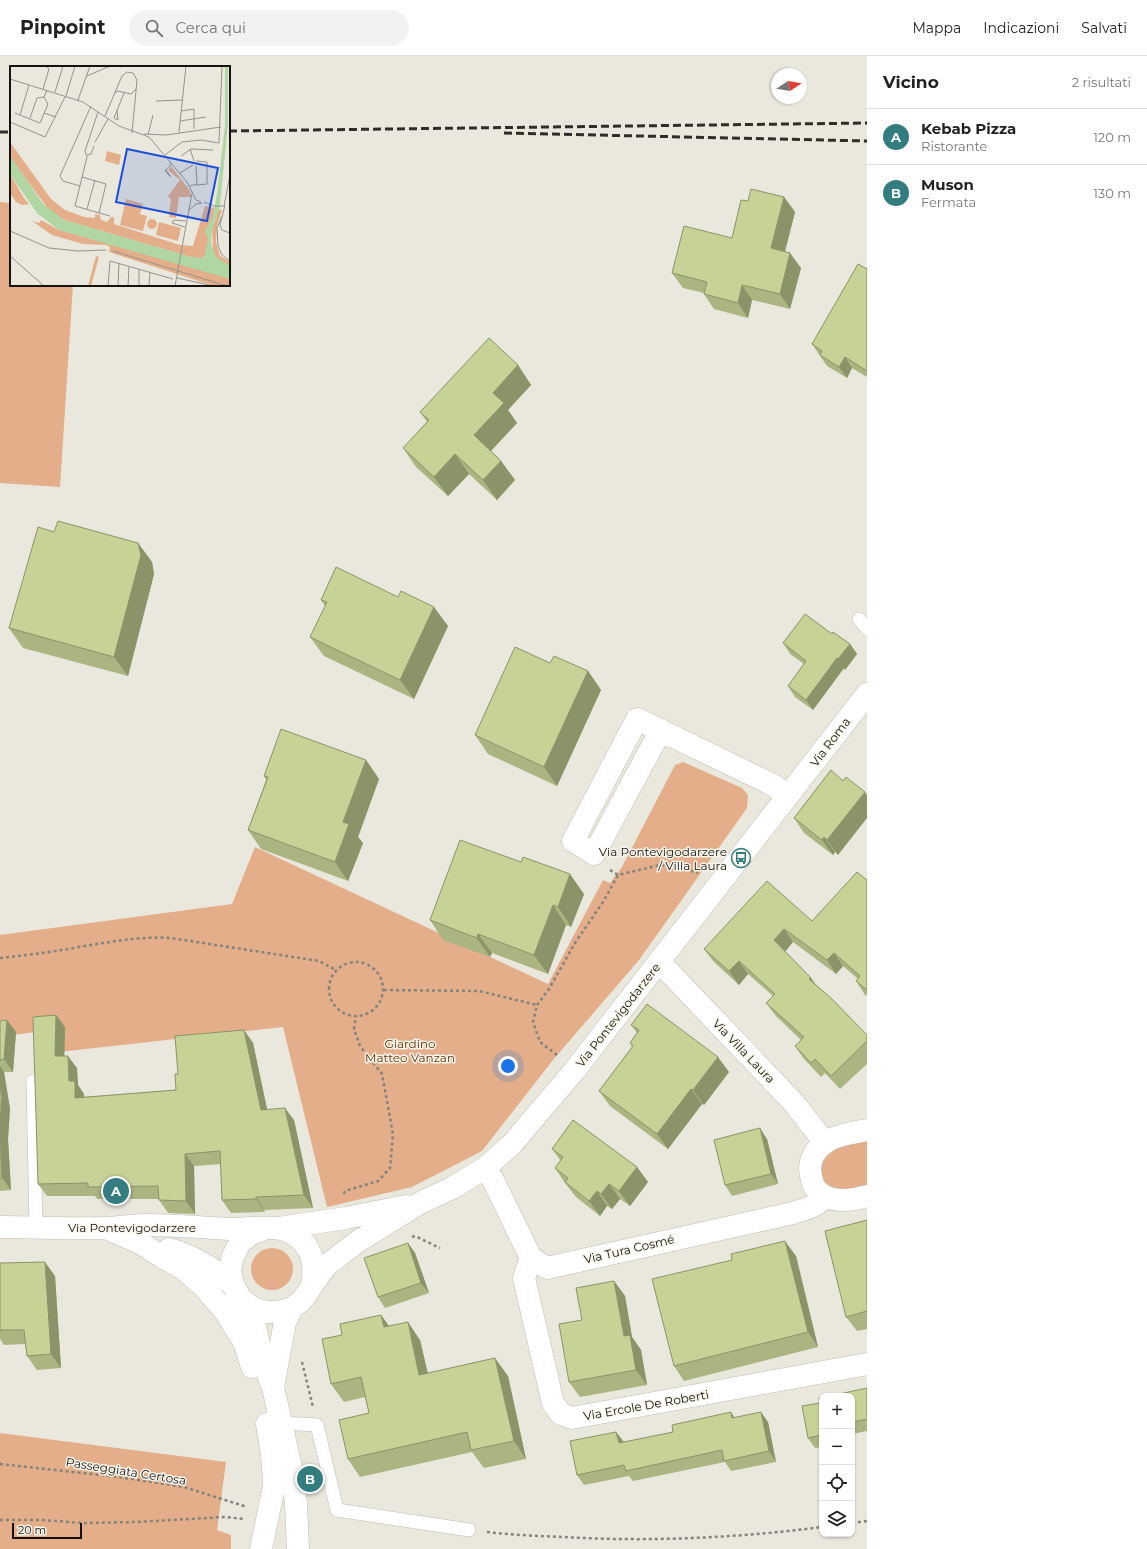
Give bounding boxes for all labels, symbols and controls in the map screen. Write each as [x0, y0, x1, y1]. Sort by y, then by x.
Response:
search box [129, 10, 409, 46]
text: Pinpoint [20, 16, 105, 39]
icon: search [143, 17, 165, 39]
text: Cerca qui [175, 18, 246, 37]
text: Mappa [912, 19, 961, 37]
text: Indicazioni [983, 19, 1059, 37]
text: Salvati [1081, 19, 1127, 37]
inset map [10, 66, 230, 286]
north arrow [771, 68, 807, 104]
text: Vicino [883, 72, 939, 92]
text: 2 risultati [1072, 74, 1131, 90]
text: Kebab Pizza [921, 119, 1016, 138]
text: A [891, 129, 901, 145]
text: 120 m [1093, 129, 1131, 145]
text: Ristorante [921, 138, 987, 154]
text: Muson [921, 175, 974, 194]
text: B [891, 185, 901, 201]
text: 130 m [1093, 185, 1131, 201]
text: Fermata [921, 194, 976, 210]
street label: Via Roma [807, 714, 853, 770]
place label: Via Pontevigodarzere / Villa Laura [599, 844, 727, 873]
bus stop icon: Via Pontevigodarzere / Villa Laura [730, 847, 752, 869]
street label: Via Pontevigodarzere [573, 960, 663, 1070]
street label: Via Villa Laura [710, 1016, 778, 1086]
park label: Giardino Matteo Vanzan [365, 1036, 455, 1065]
your location [498, 1056, 518, 1076]
pin: A [103, 1176, 129, 1206]
street label: Via Pontevigodarzere [68, 1220, 196, 1235]
street label: Via Tura Cosmé [582, 1231, 676, 1267]
street label: Via Ercole De Roberti [582, 1387, 710, 1423]
map controls [819, 1393, 855, 1537]
button: + [819, 1393, 855, 1429]
button: − [819, 1429, 855, 1465]
street label: Passeggiata Certosa [65, 1454, 187, 1488]
pin: B [297, 1464, 323, 1494]
button: locate [819, 1465, 855, 1501]
button: layers [819, 1501, 855, 1537]
scale bar [12, 1521, 82, 1540]
text: 20 m [18, 1523, 46, 1537]

